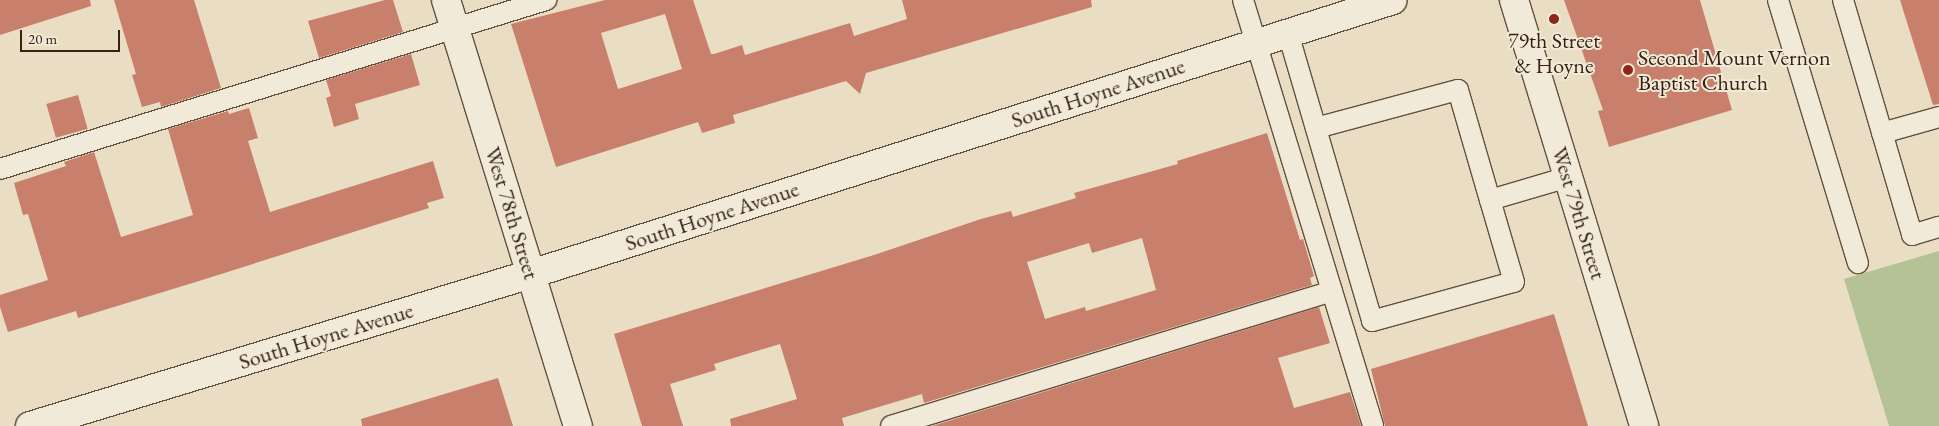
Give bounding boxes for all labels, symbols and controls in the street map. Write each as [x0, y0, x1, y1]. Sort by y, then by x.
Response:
marker: 79th Street & Hoyne [1548, 13, 1560, 25]
scale bar [22, 20, 122, 52]
place label: 79th Street & Hoyne [1508, 27, 1600, 78]
text: 20 m [28, 29, 57, 48]
place label: Second Mount Vernon Baptist Church [1638, 44, 1831, 96]
street label: South Hoyne Avenue [1008, 52, 1188, 134]
marker: Second Mount Vernon Baptist Church [1622, 64, 1634, 76]
street label: West 78th Street [479, 144, 545, 282]
street label: West 79th Street [1546, 144, 1612, 282]
street label: South Hoyne Avenue [622, 175, 802, 257]
street label: South Hoyne Avenue [236, 297, 416, 375]

